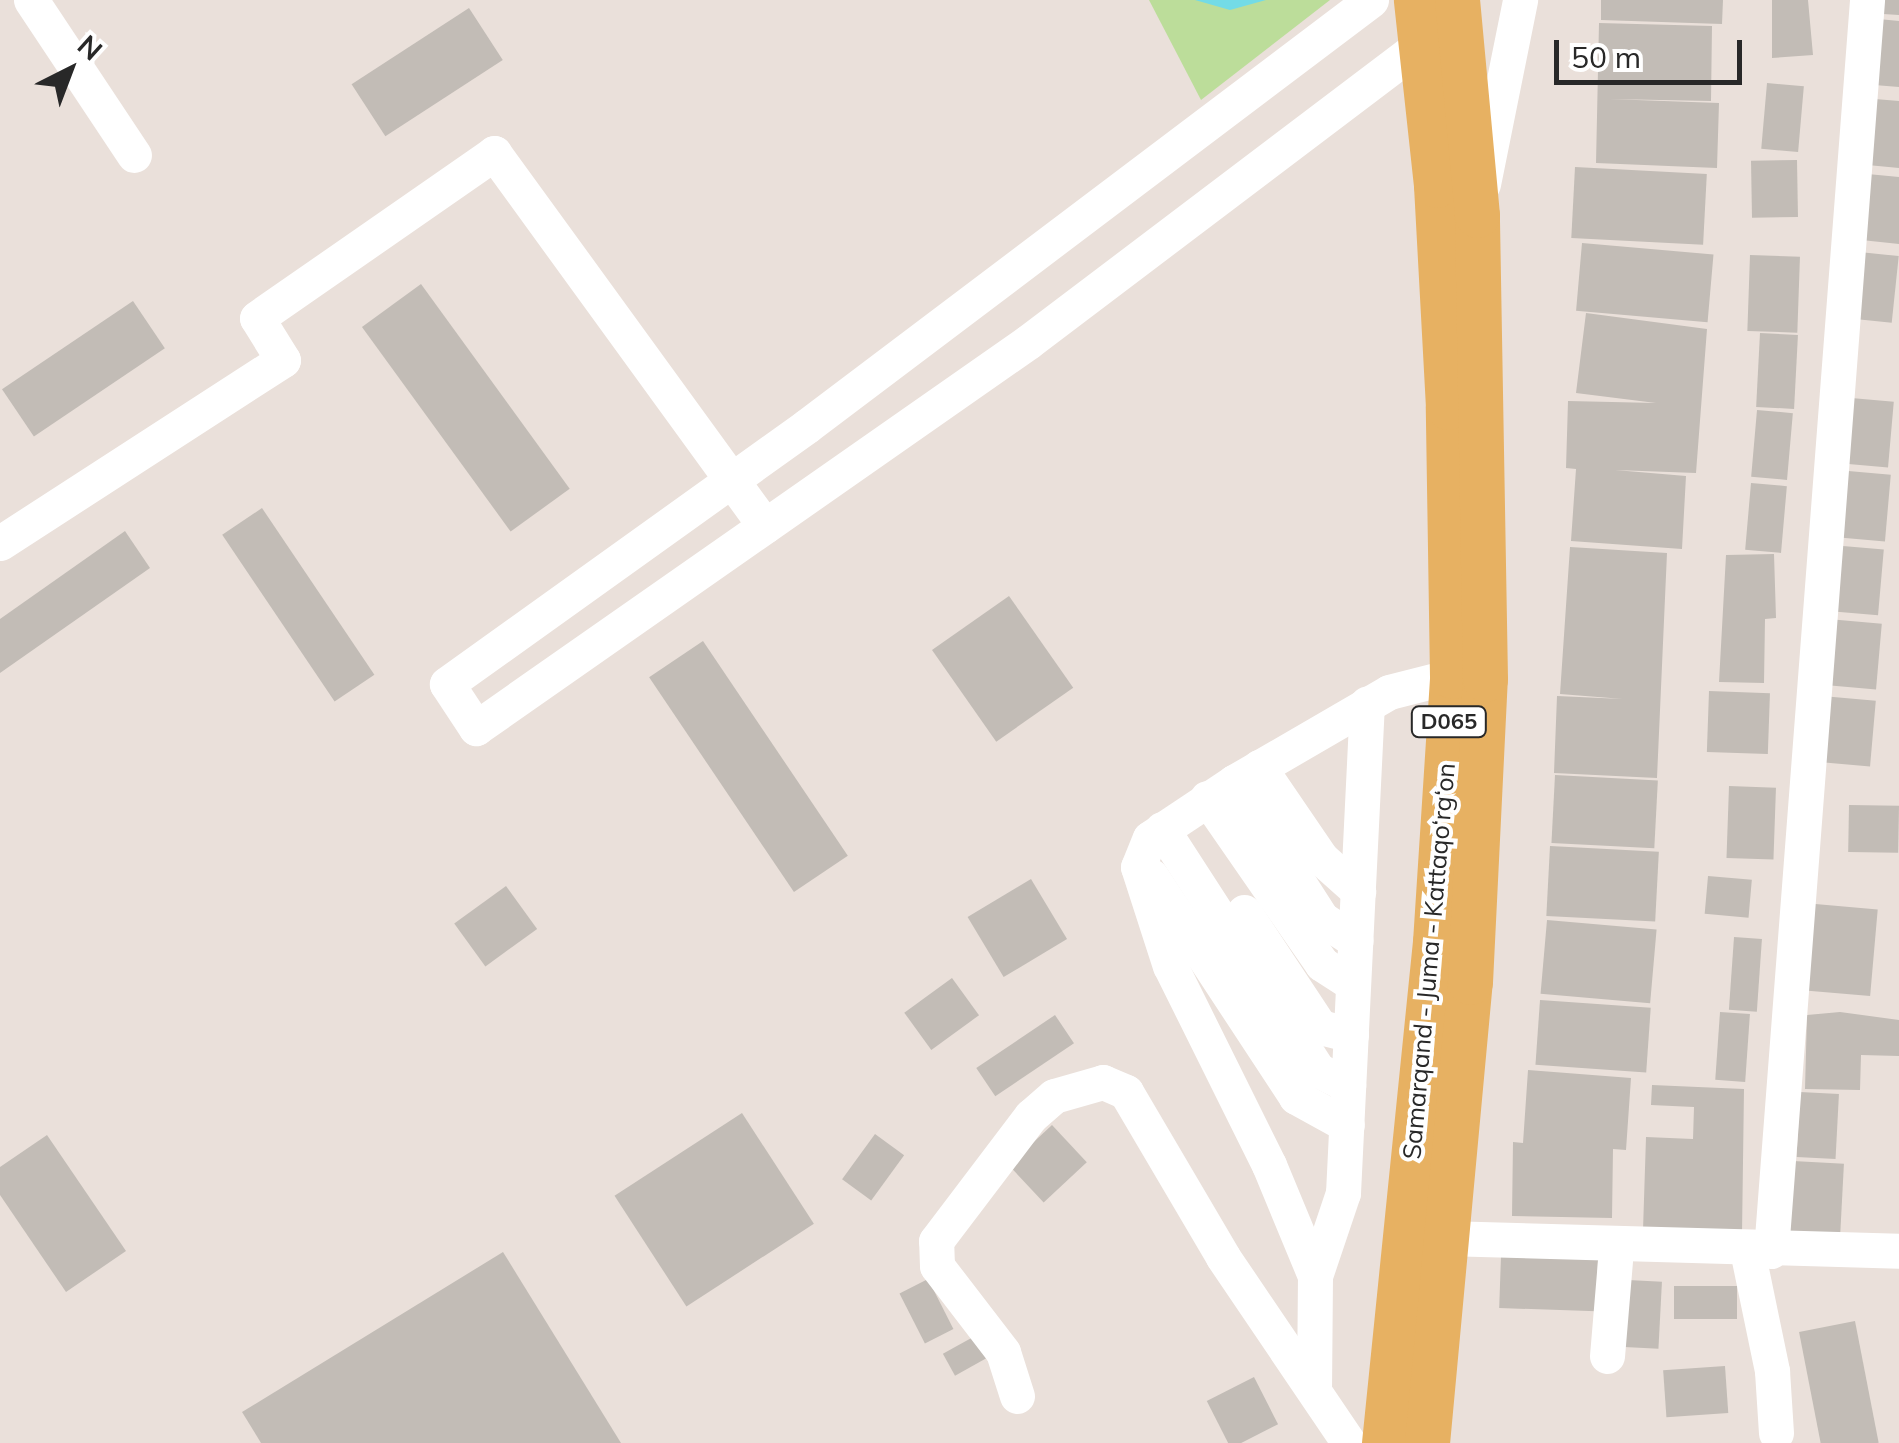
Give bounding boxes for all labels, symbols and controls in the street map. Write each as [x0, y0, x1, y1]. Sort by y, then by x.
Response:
north arrow [20, 20, 120, 120]
scale bar [1559, 20, 1746, 82]
text: N [71, 27, 110, 67]
text: 50 m [1571, 38, 1641, 76]
road number: D065 [1409, 705, 1489, 739]
street label: Samarqand - Juma - Kattaqo‘rg‘on [1397, 761, 1461, 1161]

